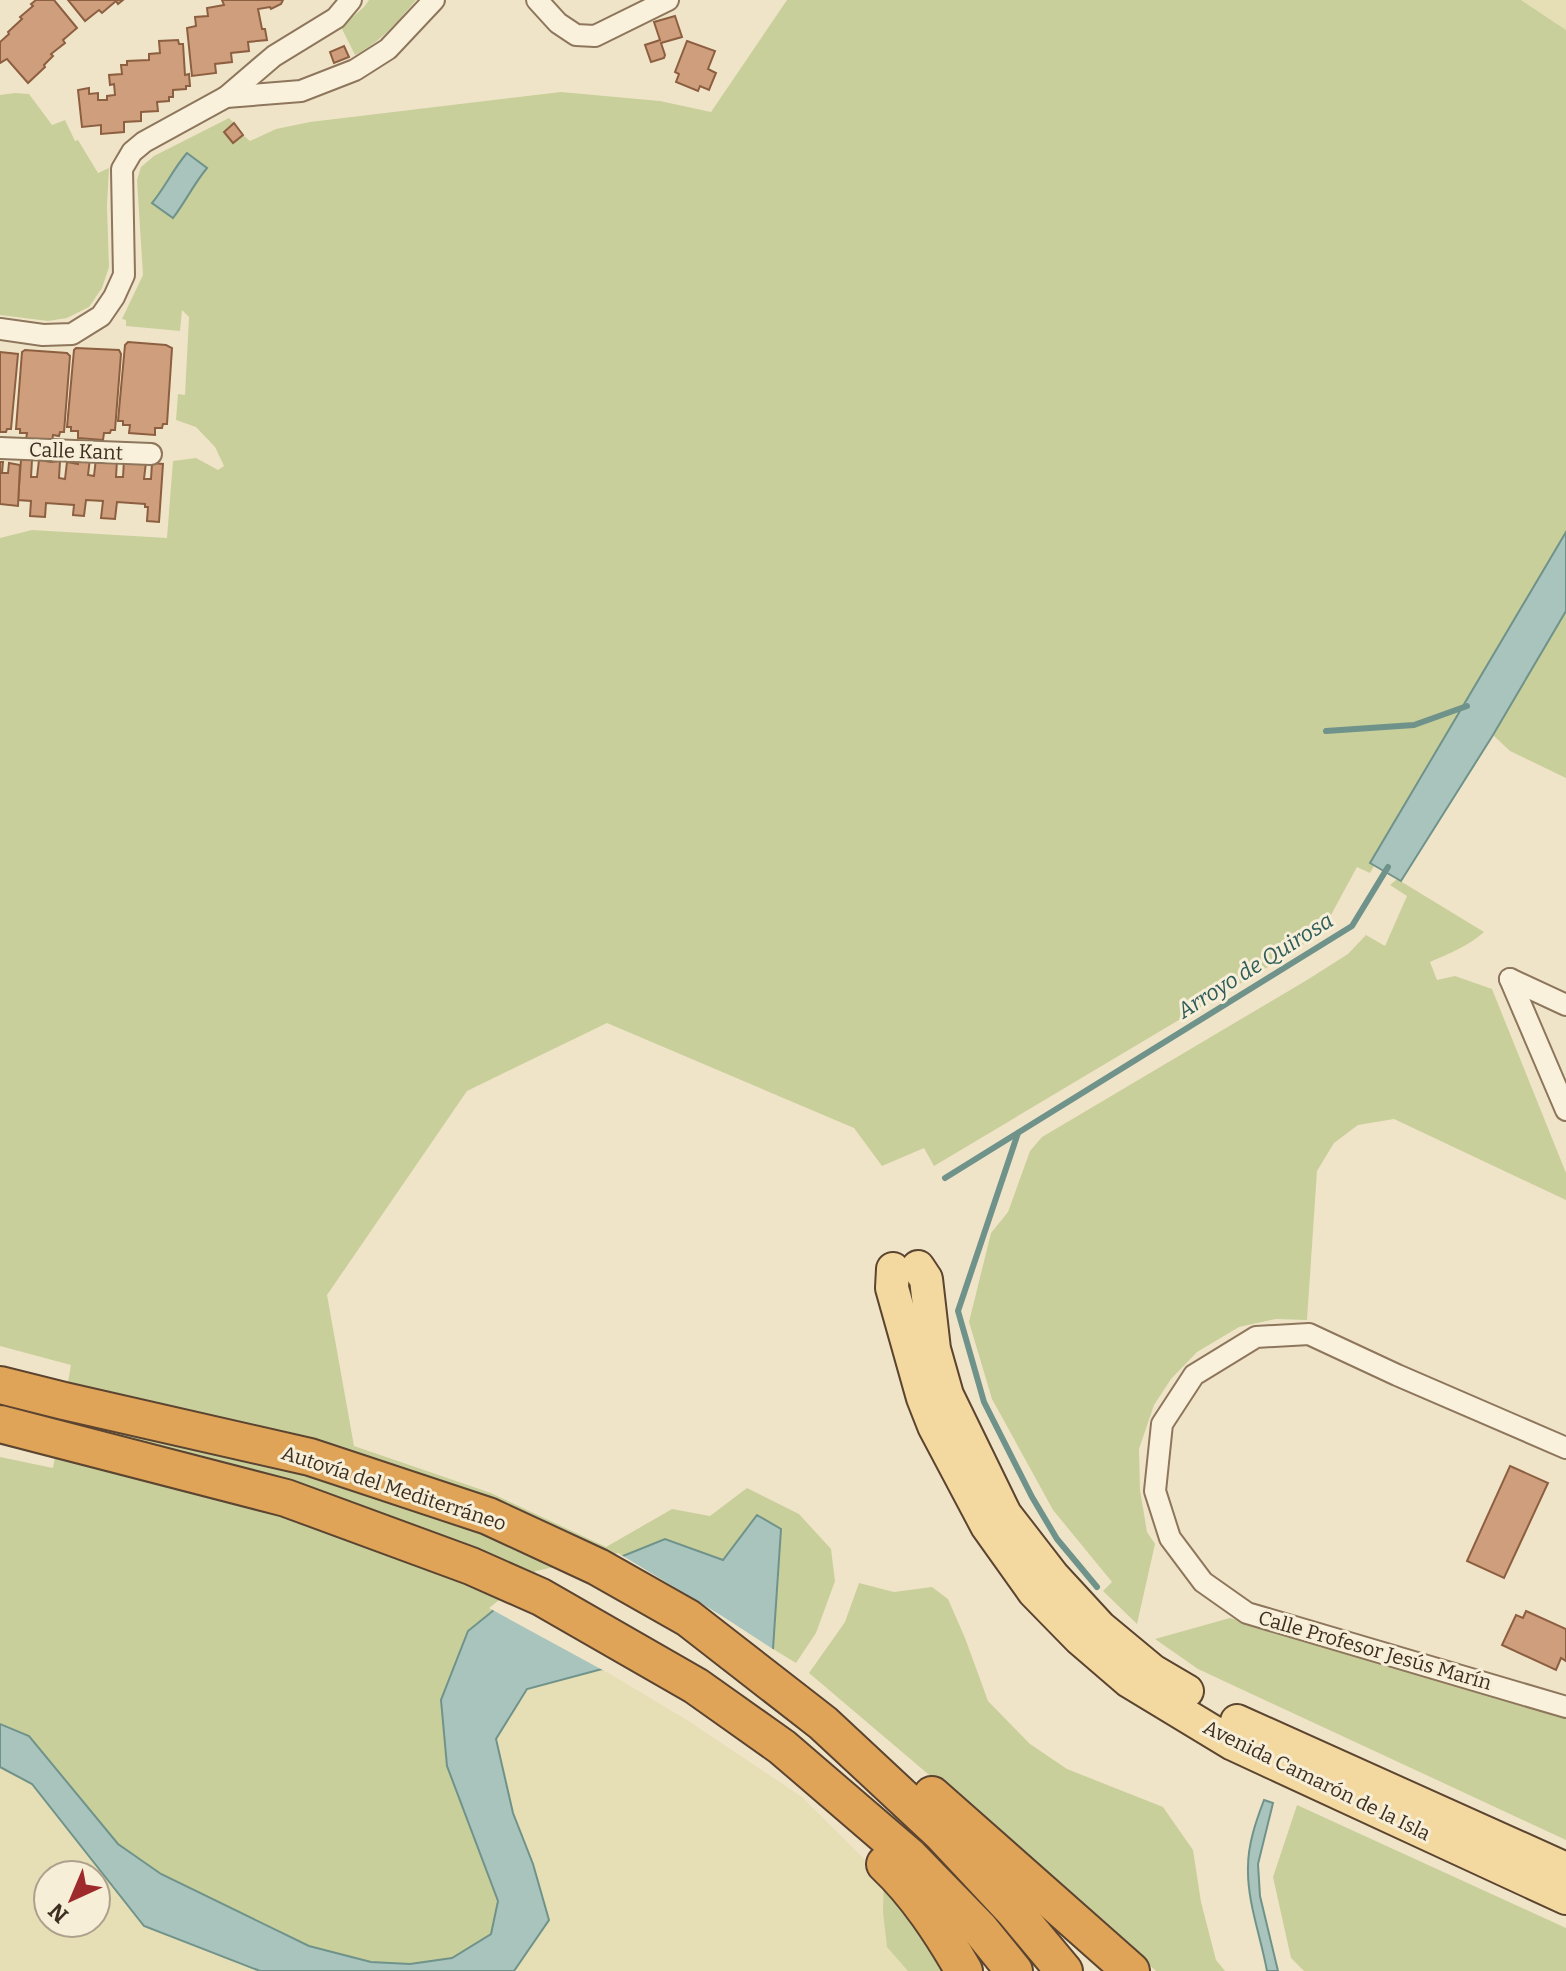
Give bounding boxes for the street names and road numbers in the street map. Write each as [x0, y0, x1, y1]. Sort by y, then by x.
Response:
street label: Calle Kant [29, 437, 123, 465]
street label: Autovía del Mediterráneo [279, 1440, 509, 1536]
street label: Calle Profesor Jesús Marín [1256, 1605, 1495, 1695]
street label: Avenida Camarón de la Isla [1200, 1715, 1434, 1845]

